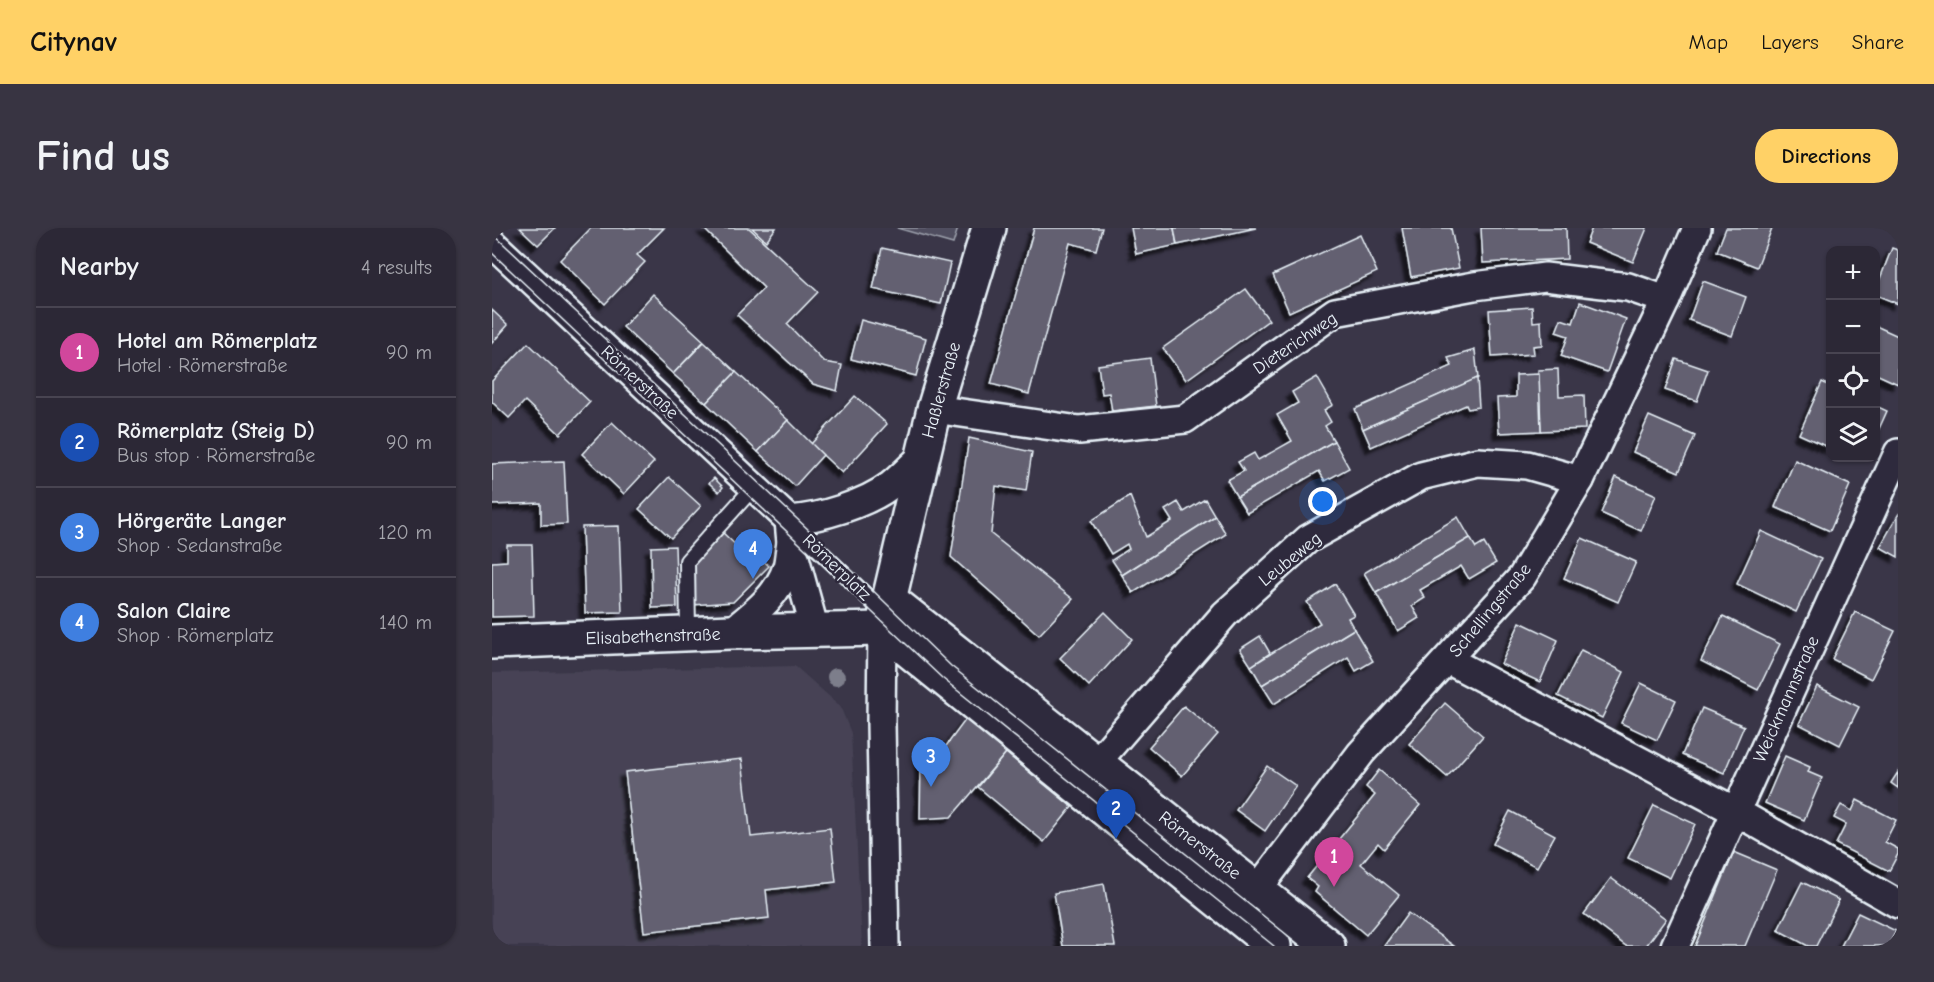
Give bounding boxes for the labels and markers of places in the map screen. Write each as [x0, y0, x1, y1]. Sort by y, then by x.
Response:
pin: 4 [734, 530, 772, 579]
pin: 3 [912, 738, 950, 787]
pin: 2 [1096, 790, 1136, 839]
pin: 1 [1314, 838, 1354, 887]

